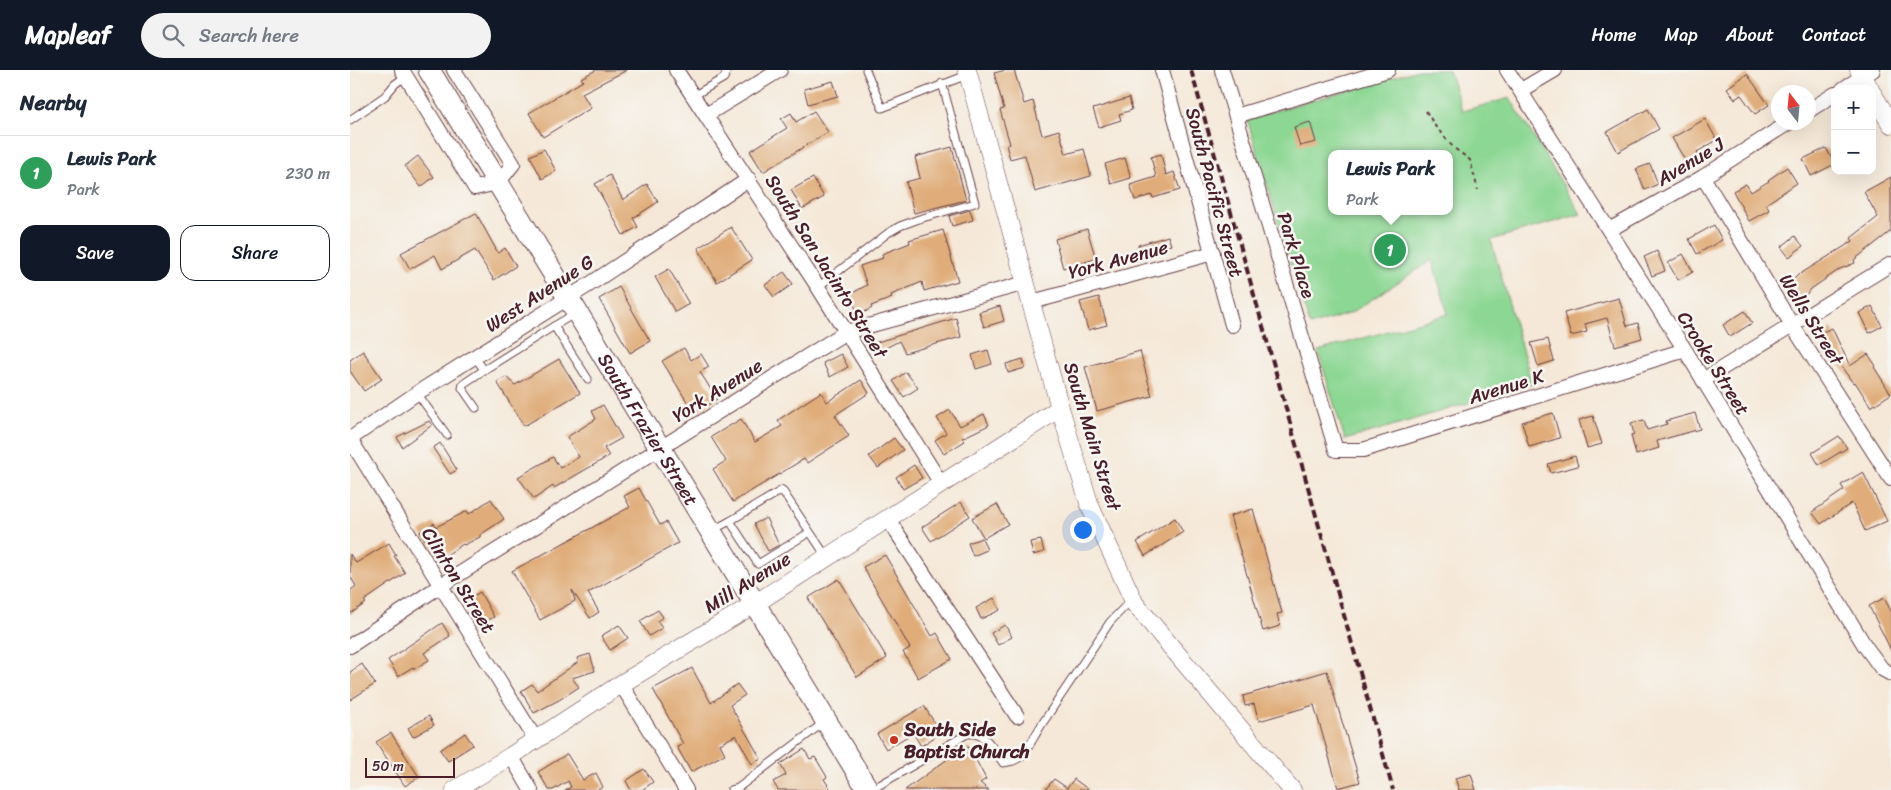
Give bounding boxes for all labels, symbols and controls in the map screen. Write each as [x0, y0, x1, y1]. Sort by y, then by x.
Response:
search box [141, 13, 491, 58]
text: Mapleaf [25, 14, 111, 56]
text: Search here [199, 19, 299, 52]
text: Home [1592, 19, 1637, 51]
text: Map [1665, 19, 1698, 51]
text: About [1726, 19, 1774, 51]
text: Contact [1802, 19, 1866, 51]
icon: search [159, 21, 187, 49]
text: Nearby [20, 84, 86, 122]
north arrow [1771, 85, 1816, 130]
map controls [1831, 85, 1876, 175]
button: + [1831, 85, 1876, 130]
street label: South Pacific Street [1176, 103, 1253, 281]
street label: Avenue J [1649, 128, 1732, 195]
button: − [1831, 130, 1876, 175]
text: Lewis Park [67, 142, 156, 175]
popup [1328, 150, 1453, 215]
text: Lewis Park [1346, 152, 1435, 185]
text: 1 [33, 159, 39, 188]
text: 230 m [285, 159, 330, 188]
street label: South San Jacinto Street [756, 167, 898, 366]
text: Park [67, 175, 100, 204]
text: Park [1346, 185, 1379, 214]
street label: Park Place [1268, 208, 1325, 302]
button: Save [20, 225, 170, 281]
button: Share [180, 225, 330, 281]
street label: York Avenue [1065, 230, 1172, 289]
pin: 1 [1374, 231, 1406, 269]
street label: West Avenue G [478, 246, 601, 341]
street label: Wells Street [1770, 267, 1854, 373]
street label: Crooke Street [1668, 304, 1759, 422]
street label: South Frazier Street [589, 346, 708, 512]
street label: York Avenue [665, 349, 770, 431]
street label: South Main Street [1054, 358, 1131, 516]
street label: Avenue K [1463, 359, 1549, 414]
your location [1070, 517, 1096, 543]
street label: Clinton Street [413, 520, 504, 640]
street label: Mill Avenue [697, 542, 798, 622]
place label: South Side Baptist Church [903, 713, 1029, 768]
marker: South Side Baptist Church [888, 734, 900, 746]
text: 50 m [372, 754, 404, 779]
scale bar [365, 755, 455, 778]

